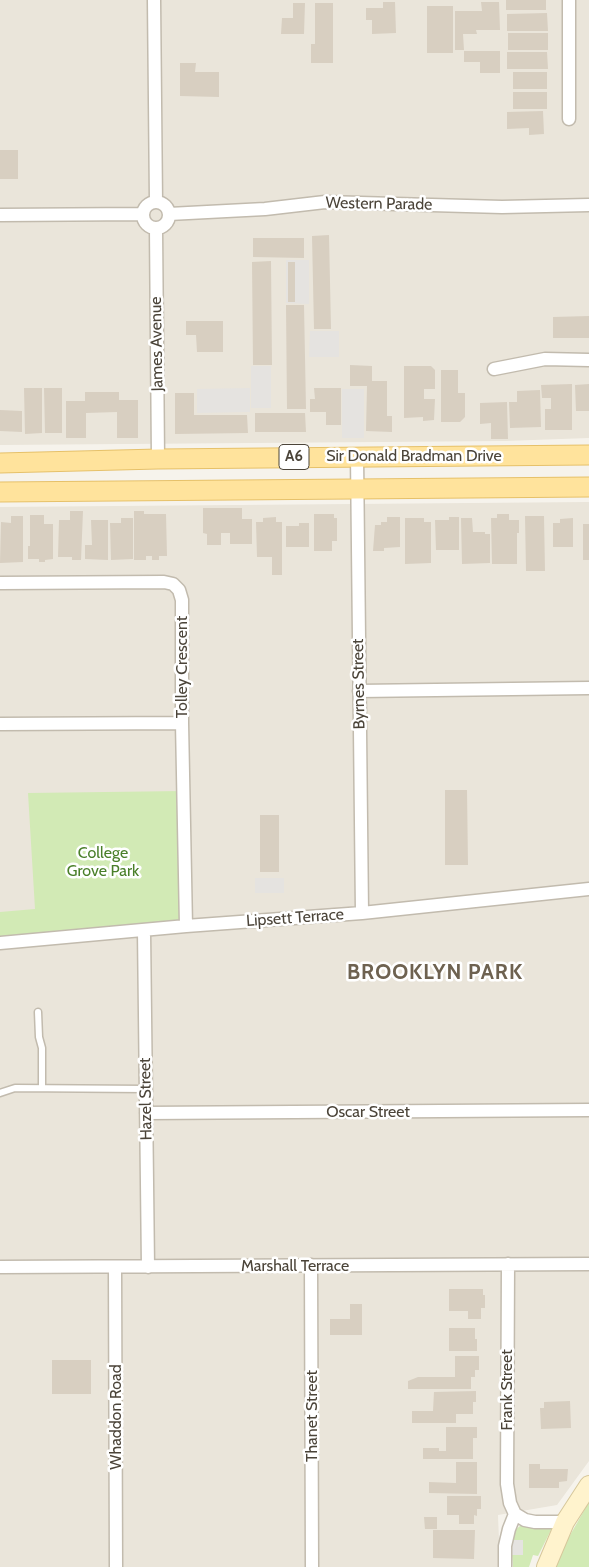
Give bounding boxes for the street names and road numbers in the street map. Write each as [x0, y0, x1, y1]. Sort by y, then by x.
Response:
street label: Western Parade [325, 193, 433, 215]
street label: James Avenue [147, 296, 167, 392]
road number: A6 [279, 444, 309, 470]
street label: Sir Donald Bradman Drive [326, 446, 502, 466]
street label: Tolley Crescent [172, 616, 192, 718]
street label: Byrnes Street [349, 638, 369, 730]
street label: Lipsett Terrace [245, 905, 345, 931]
street label: Hazel Street [136, 1057, 156, 1141]
street label: Oscar Street [326, 1102, 410, 1122]
street label: Marshall Terrace [241, 1256, 349, 1276]
street label: Frank Street [497, 1349, 517, 1431]
street label: Whaddon Road [106, 1364, 126, 1470]
street label: Thanet Street [302, 1370, 322, 1462]

